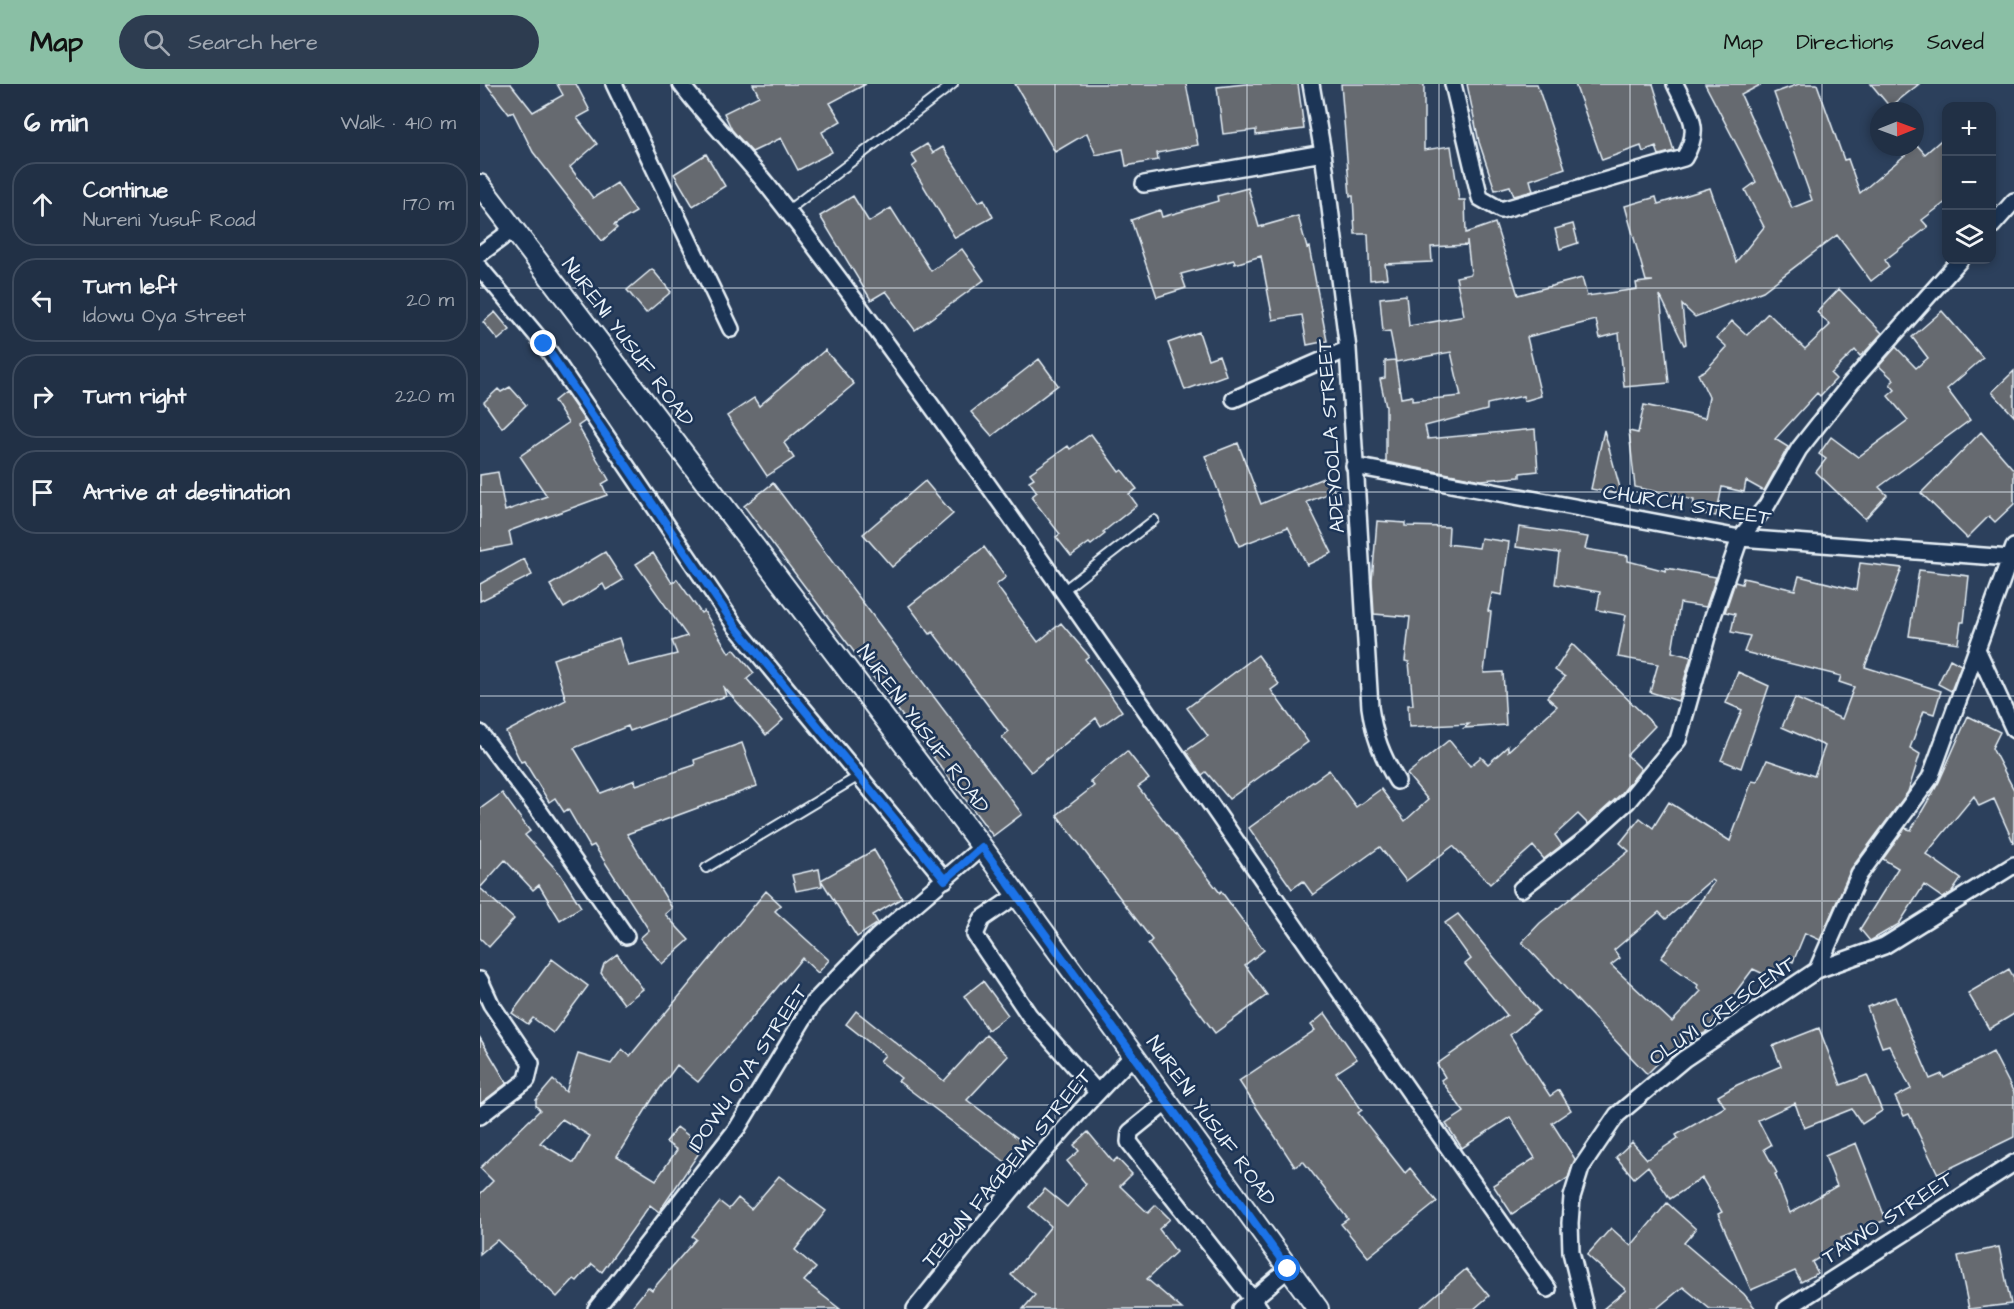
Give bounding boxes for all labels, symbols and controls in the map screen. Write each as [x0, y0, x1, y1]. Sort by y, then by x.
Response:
search box [119, 15, 539, 69]
text: Map [30, 23, 83, 62]
icon: search [140, 26, 173, 59]
text: Search here [188, 27, 318, 58]
text: Map [1723, 28, 1763, 57]
text: Directions [1796, 28, 1894, 57]
text: Saved [1927, 28, 1984, 57]
north arrow [1870, 102, 1924, 156]
map controls [1942, 102, 1996, 264]
button: + [1942, 102, 1996, 156]
text: 6 min [24, 105, 88, 141]
text: Walk · 410 m [340, 109, 456, 137]
button: − [1942, 156, 1996, 210]
text: Continue [83, 175, 168, 206]
icon: ahead [26, 188, 59, 221]
text: 170 m [403, 190, 454, 218]
text: Nureni Yusuf Road [83, 206, 255, 234]
button: layers [1942, 210, 1996, 264]
street label: NURENI YUSUF ROAD [555, 252, 701, 433]
text: Turn left [83, 271, 177, 302]
icon: left [26, 284, 59, 317]
text: 20 m [406, 286, 454, 314]
text: Idowu Oya Street [83, 302, 246, 330]
route end [530, 330, 556, 356]
street label: ADEYOOLA STREET [1310, 337, 1352, 534]
icon: right [26, 380, 59, 413]
text: Turn right [83, 381, 186, 412]
text: 220 m [395, 382, 454, 410]
icon: arrive [26, 476, 59, 509]
text: Arrive at destination [83, 477, 290, 508]
street label: CHURCH STREET [1601, 477, 1774, 533]
street label: NURENI YUSUF ROAD [850, 639, 996, 820]
street label: OLUYI CRESCENT [1643, 949, 1802, 1072]
street label: IDOWU OYA STREET [681, 977, 816, 1158]
street label: NURENI YUSUF ROAD [1139, 1030, 1283, 1213]
street label: TEBUN FAGBEMI STREET [915, 1061, 1100, 1274]
street label: TAIWO STREET [1817, 1164, 1960, 1271]
route start [1274, 1255, 1300, 1281]

